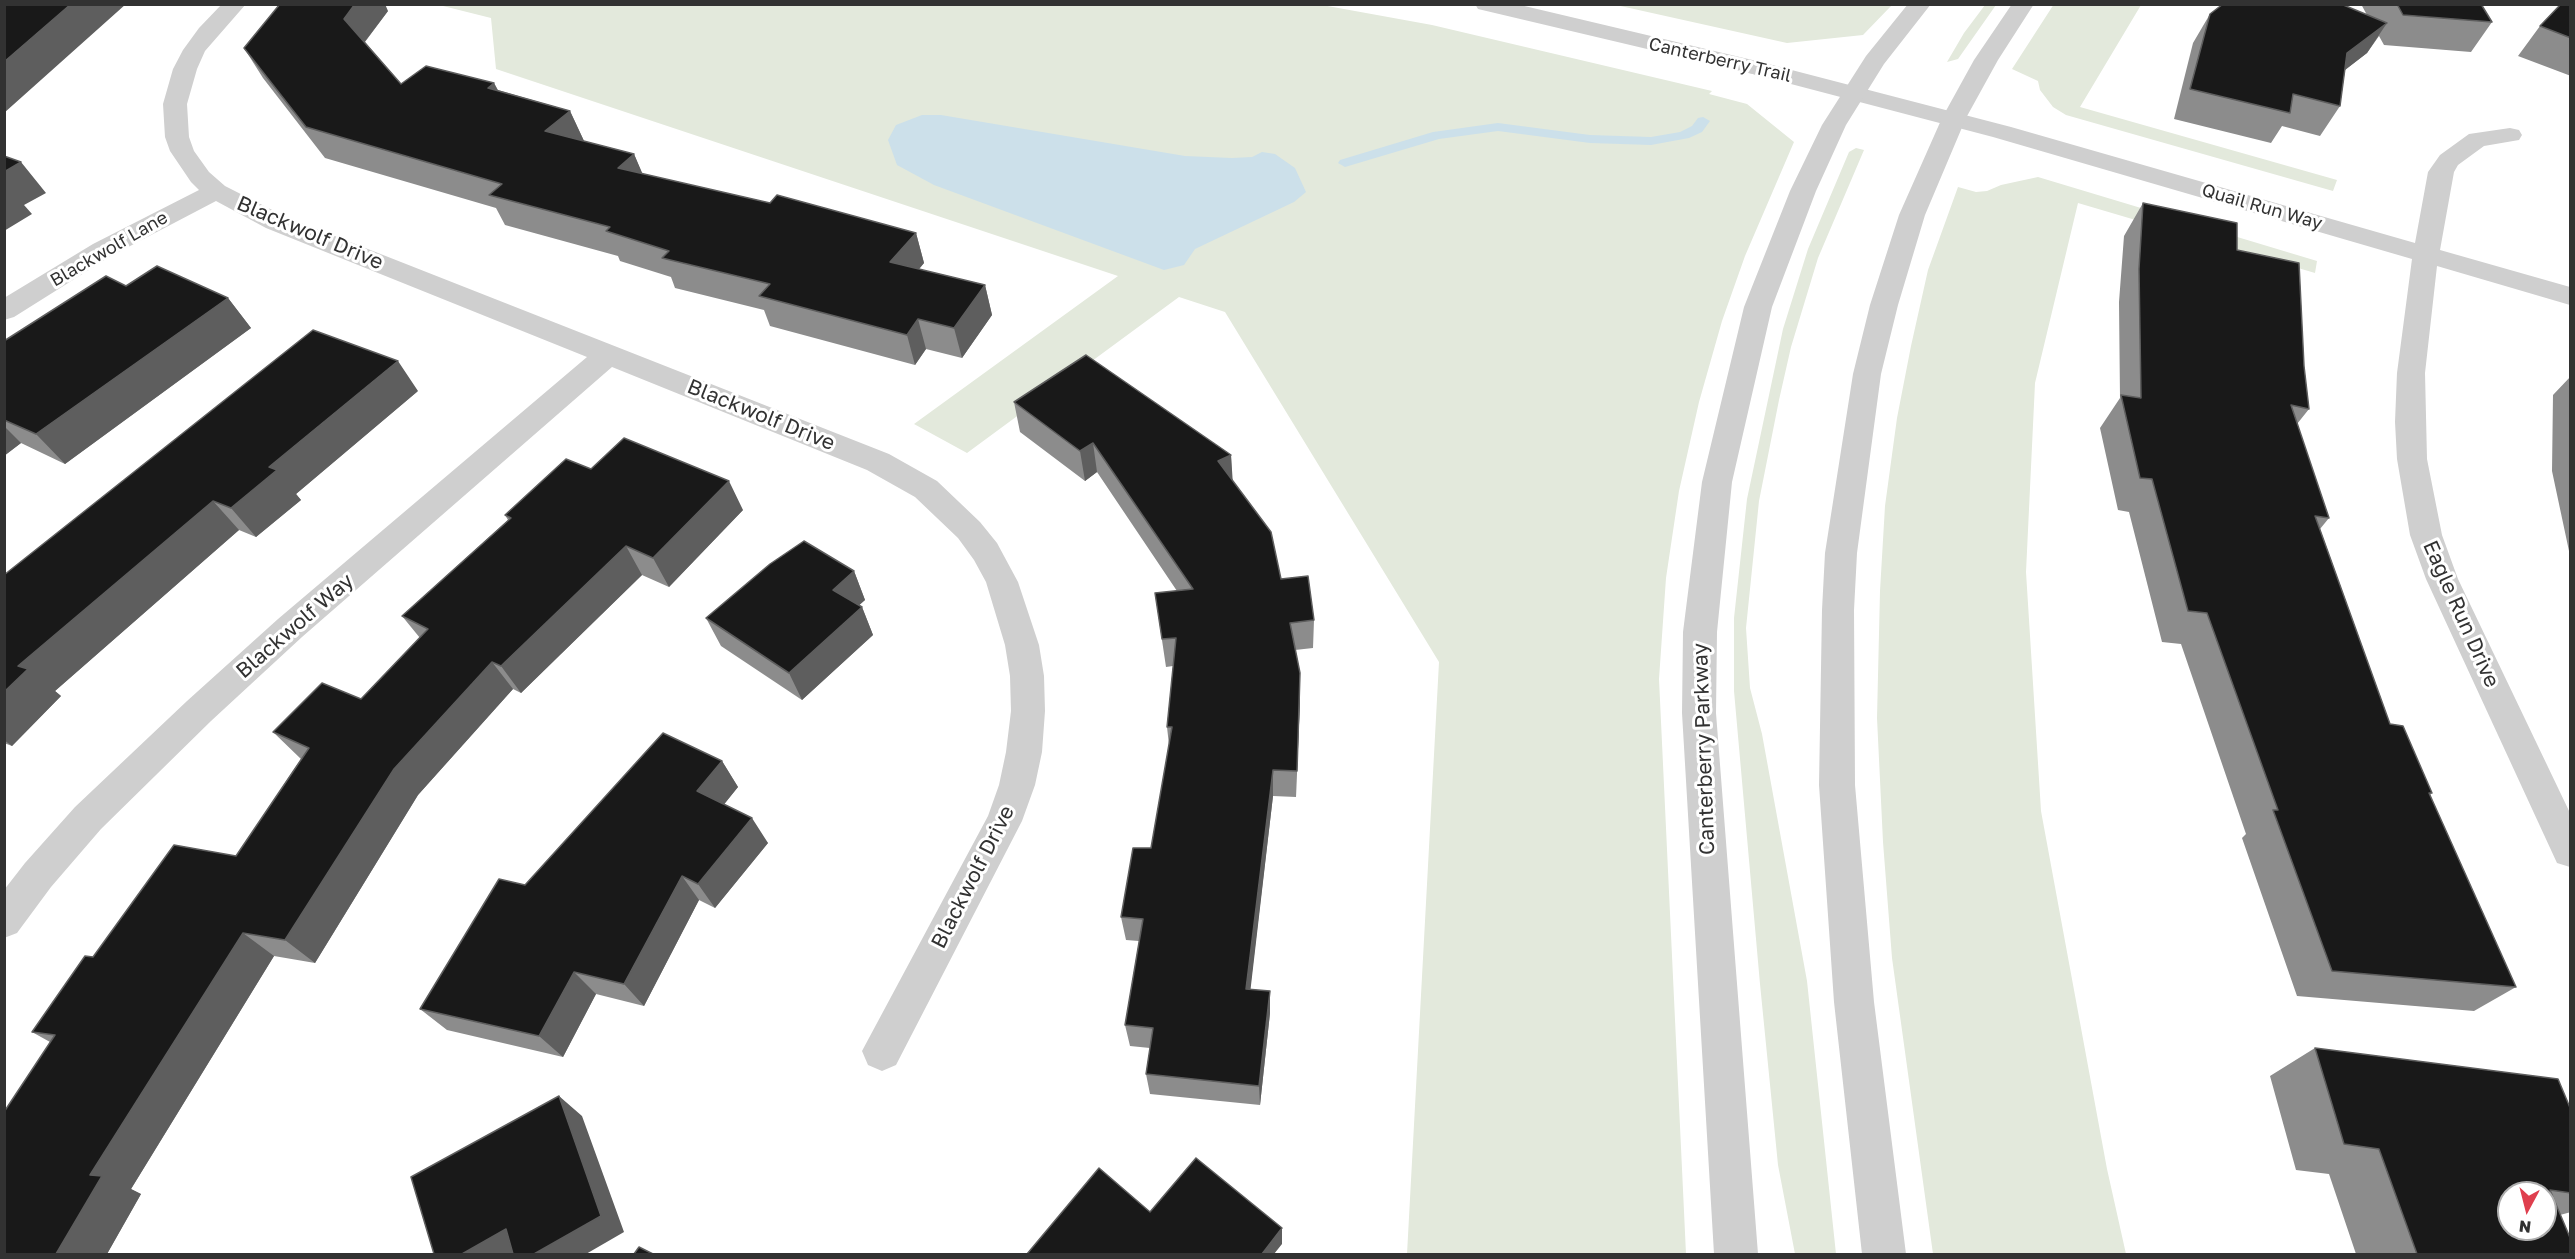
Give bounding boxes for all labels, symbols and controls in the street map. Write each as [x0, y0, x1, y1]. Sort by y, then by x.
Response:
street label: Canterberry Trail [1647, 33, 1793, 87]
street label: Quail Run Way [2199, 179, 2325, 235]
street label: Blackwolf Drive [233, 191, 387, 275]
street label: Blackwolf Lane [46, 207, 172, 291]
street label: Blackwolf Drive [684, 374, 838, 456]
street label: Eagle Run Drive [2417, 537, 2505, 691]
street label: Blackwolf Way [231, 568, 359, 684]
street label: Canterberry Parkway [1688, 643, 1720, 855]
street label: Blackwolf Drive [926, 801, 1020, 953]
north arrow [2497, 1181, 2557, 1241]
text: N [2518, 1216, 2532, 1238]

